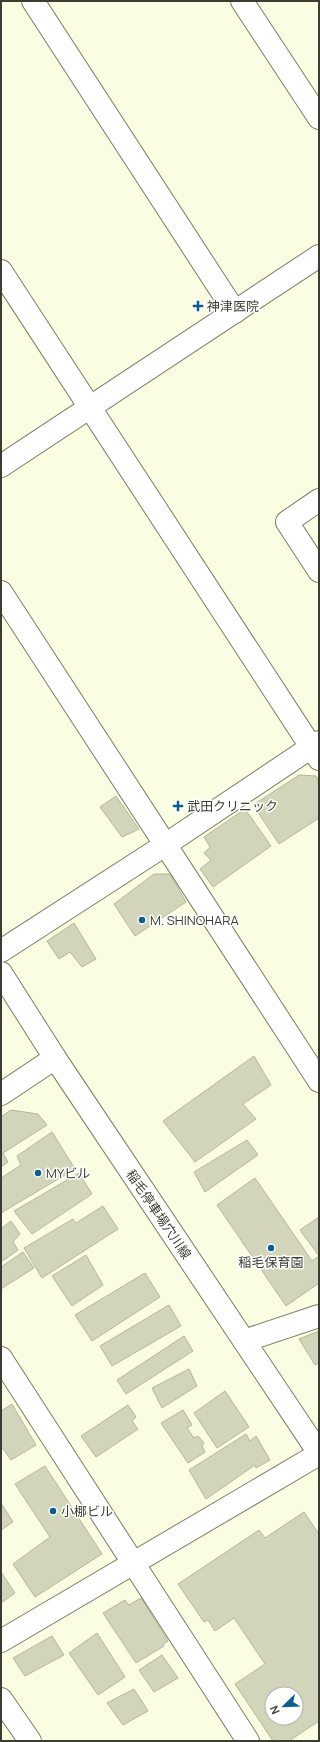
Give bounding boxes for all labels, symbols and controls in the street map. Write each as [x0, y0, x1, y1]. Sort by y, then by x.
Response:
place label: 神津医院 [207, 297, 259, 315]
marker: 神津医院 [192, 300, 204, 312]
place label: 武田クリニック [187, 797, 278, 815]
marker: 武田クリニック [172, 800, 184, 812]
place label: M. SHINOHARA [150, 911, 239, 929]
marker: M. SHINOHARA [137, 915, 147, 925]
place label: MYビル [46, 1164, 90, 1182]
street label: 稲毛停車場穴川線 [122, 1166, 196, 1262]
marker: MYビル [33, 1168, 43, 1178]
marker: 稲毛保育園 [266, 1243, 276, 1253]
place label: 稲毛保育園 [238, 1253, 304, 1271]
place label: 小梛ビル [61, 1502, 113, 1520]
marker: 小梛ビル [48, 1506, 58, 1516]
north arrow [264, 1686, 304, 1726]
text: N [266, 1703, 283, 1717]

